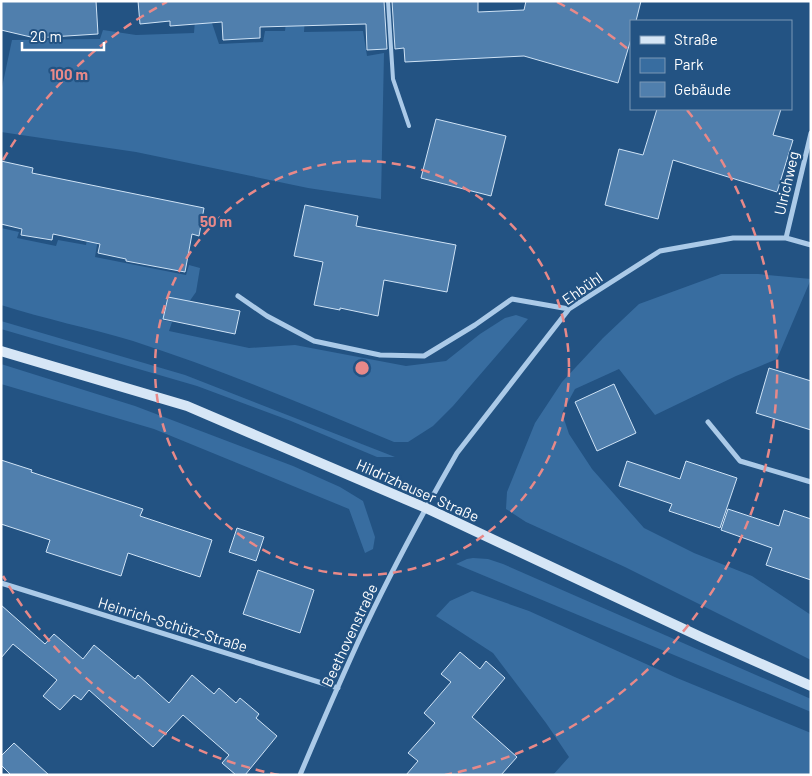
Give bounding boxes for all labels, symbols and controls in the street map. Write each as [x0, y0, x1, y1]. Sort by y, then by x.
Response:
scale bar [22, 20, 105, 52]
legend [630, 20, 792, 110]
text: 20 m [30, 27, 62, 45]
text: Straße [674, 30, 718, 48]
text: Park [674, 55, 704, 73]
text: 100 m [50, 65, 88, 83]
text: Gebäude [674, 80, 731, 98]
street label: Ulrichweg [770, 149, 802, 217]
text: 50 m [200, 212, 232, 230]
street label: Ehbühl [558, 268, 606, 308]
centre of rings [353, 359, 371, 377]
street label: Hildrizhauser Straße [354, 455, 482, 525]
street label: Beethovenstraße [317, 581, 381, 689]
street label: Heinrich-Schütz-Straße [96, 593, 250, 655]

